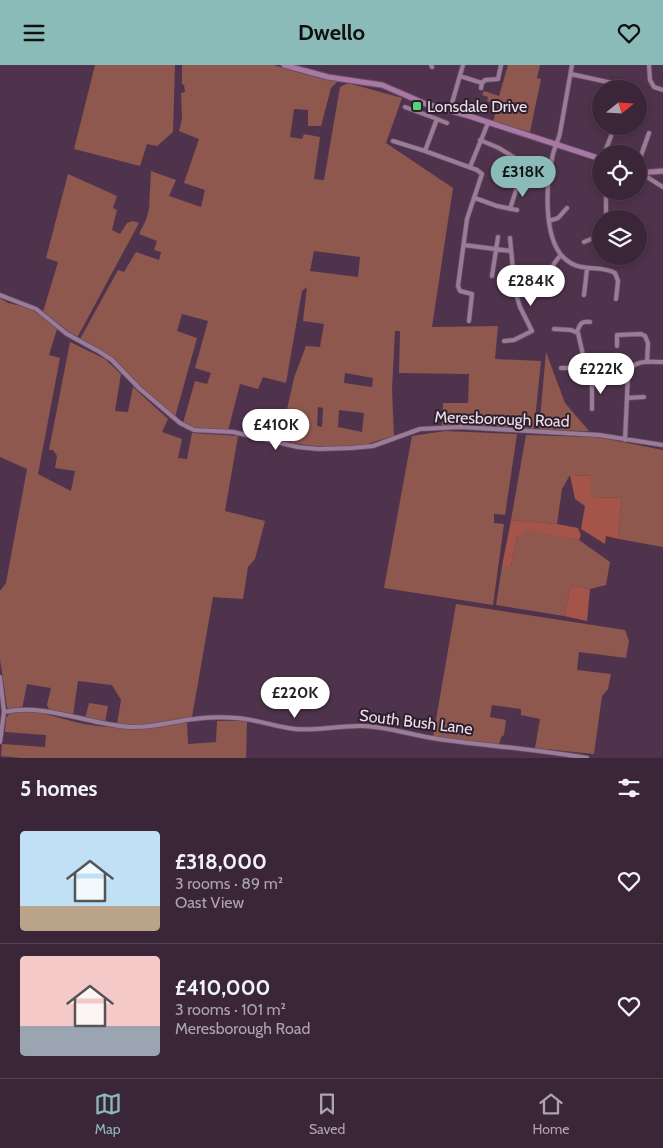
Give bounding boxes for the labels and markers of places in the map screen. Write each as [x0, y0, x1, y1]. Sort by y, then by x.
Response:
place label: Lonsdale Drive [427, 97, 527, 116]
marker: Lonsdale Drive [411, 100, 423, 112]
pin: £318K [488, 155, 558, 198]
pin: £284K [496, 265, 566, 307]
pin: £222K [566, 353, 636, 395]
pin: £410K [241, 409, 311, 451]
pin: £220K [260, 677, 330, 719]

